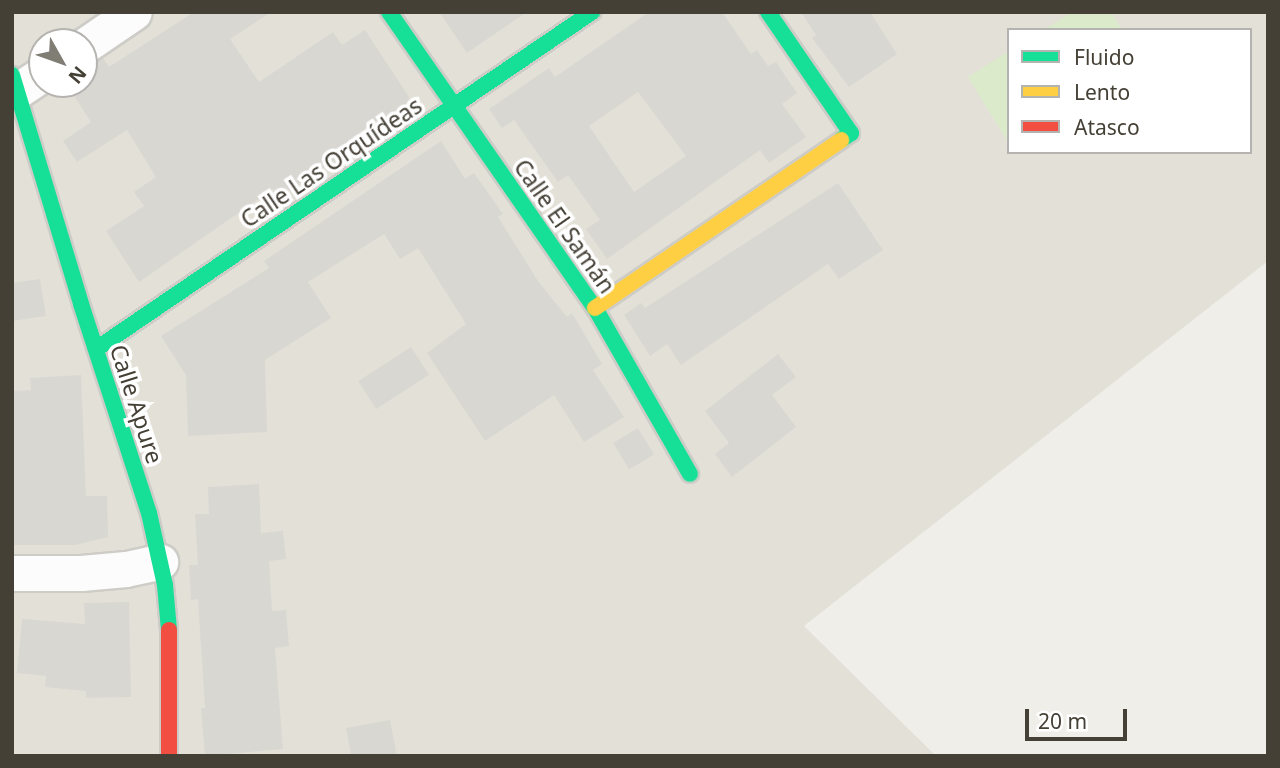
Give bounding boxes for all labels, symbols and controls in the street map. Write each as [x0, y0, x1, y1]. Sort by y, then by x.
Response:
north arrow [28, 28, 98, 98]
legend [1007, 28, 1252, 154]
text: Fluido [1074, 43, 1134, 71]
text: N [63, 61, 92, 89]
text: Lento [1074, 78, 1130, 106]
street label: Calle Las Orquídeas [235, 91, 427, 233]
text: Atasco [1074, 113, 1140, 141]
street label: Calle El Samán [509, 154, 621, 298]
street label: Calle Apure [105, 341, 169, 467]
scale bar [1028, 694, 1130, 738]
text: 20 m [1038, 707, 1087, 735]

